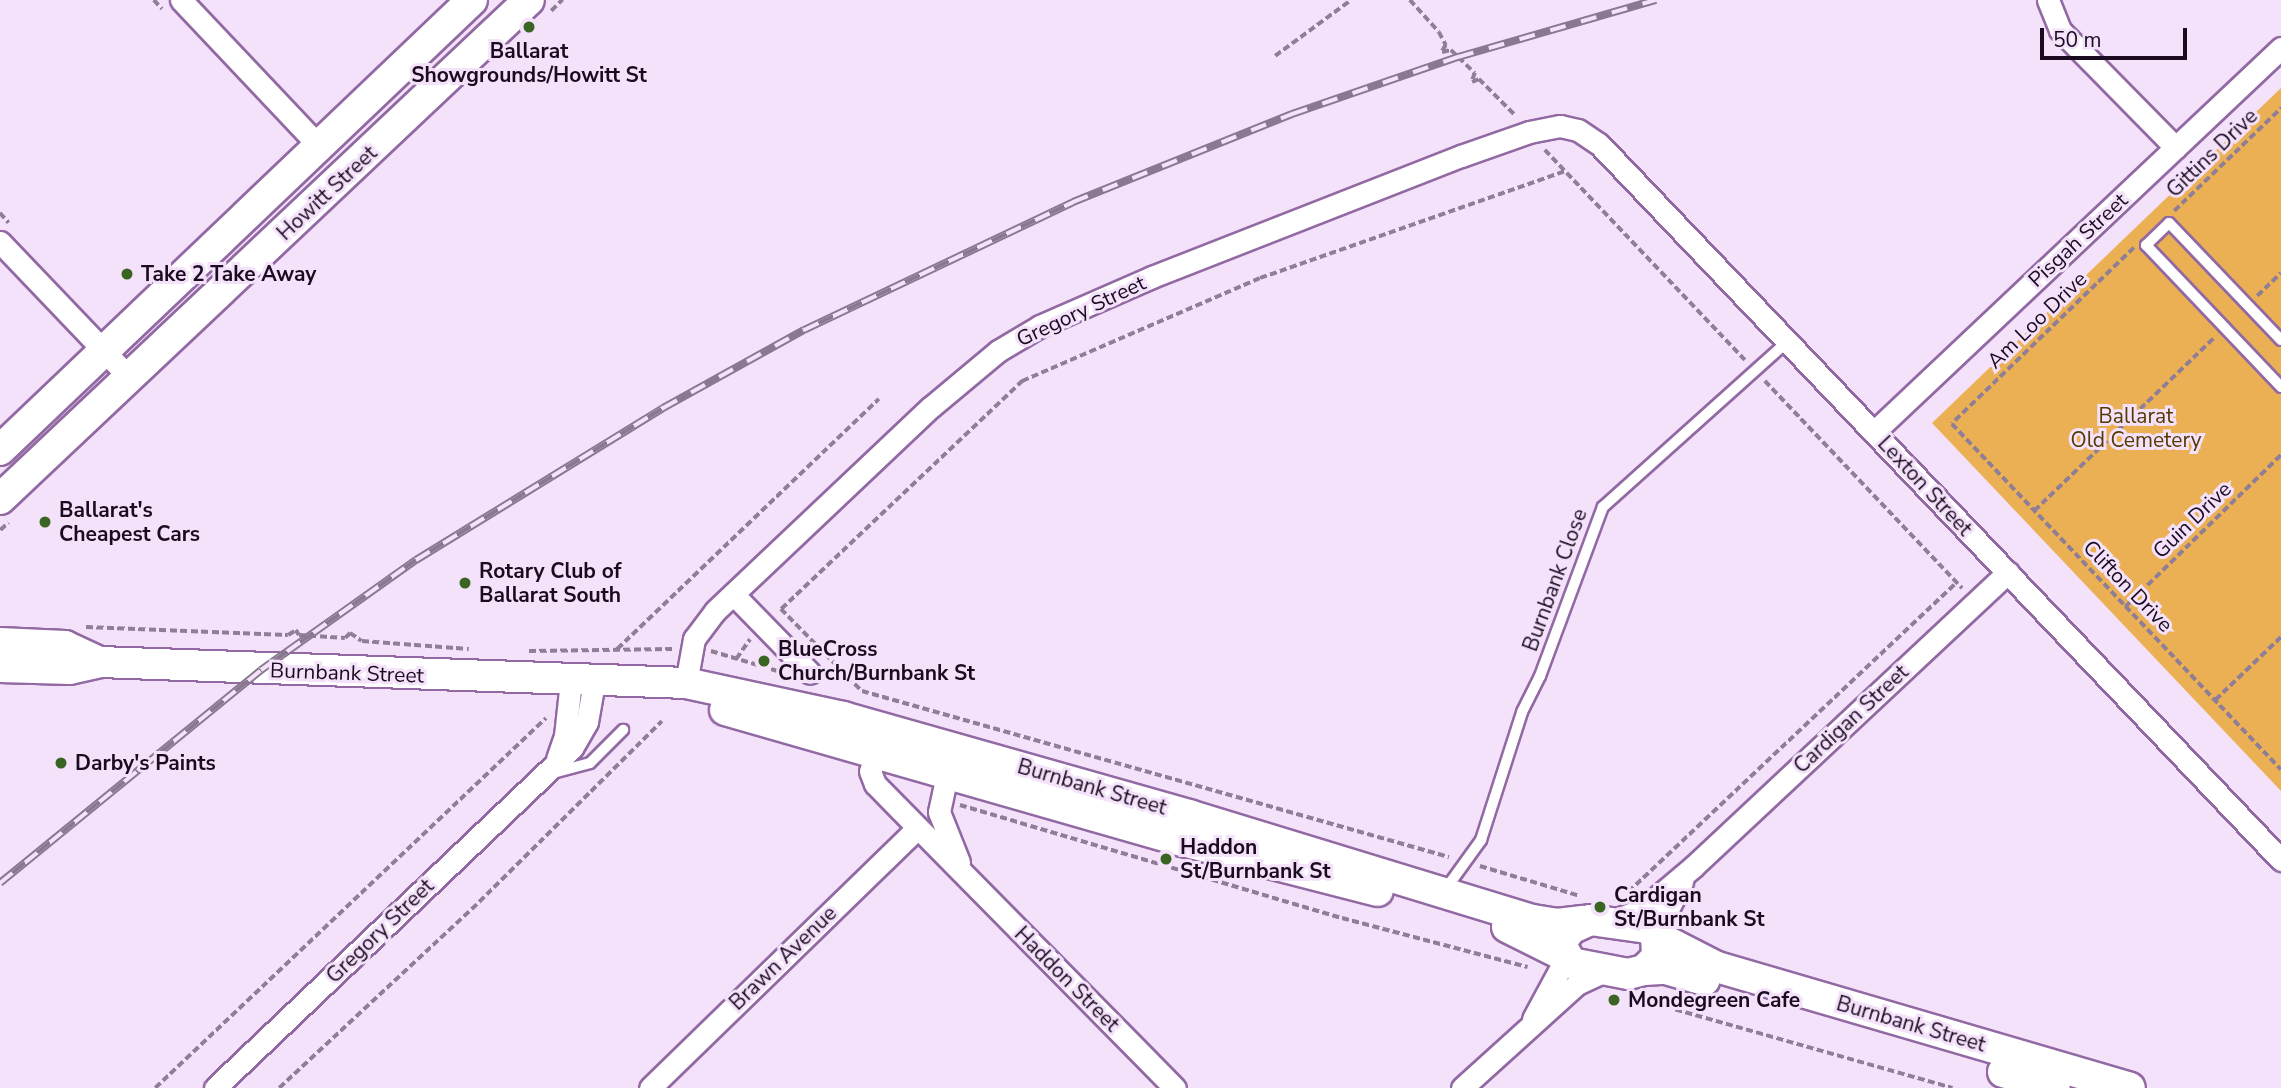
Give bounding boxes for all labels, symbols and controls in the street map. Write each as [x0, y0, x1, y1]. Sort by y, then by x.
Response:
scale bar [2043, 14, 2190, 58]
marker: Ballarat Showgrounds/Howitt St [521, 19, 537, 35]
text: 50 m [2053, 26, 2102, 54]
place label: Ballarat Showgrounds/Howitt St [411, 38, 647, 88]
street label: Gittins Drive [2161, 103, 2263, 203]
street label: Howitt Street [272, 140, 382, 246]
street label: Pisgah Street [2023, 188, 2133, 292]
place label: Take 2 Take Away [141, 261, 316, 287]
marker: Take 2 Take Away [119, 266, 135, 282]
street label: Am Loo Drive [1982, 266, 2092, 374]
street label: Gregory Street [1012, 270, 1150, 352]
park label: Ballarat Old Cemetery [2071, 403, 2201, 453]
street label: Lexton Street [1872, 431, 1978, 541]
street label: Guin Drive [2148, 477, 2236, 563]
place label: Ballarat's Cheapest Cars [59, 497, 200, 547]
street label: Burnbank Close [1518, 505, 1592, 655]
marker: Ballarat's Cheapest Cars [37, 514, 53, 530]
street label: Clifton Drive [2078, 535, 2178, 637]
place label: Rotary Club of Ballarat South [479, 558, 621, 608]
marker: Rotary Club of Ballarat South [457, 575, 473, 591]
place label: BlueCross Church/Burnbank St [778, 636, 975, 686]
marker: BlueCross Church/Burnbank St [756, 653, 772, 669]
street label: Burnbank Street [270, 658, 424, 688]
street label: Cardigan Street [1788, 659, 1914, 779]
place label: Darby's Paints [75, 750, 216, 776]
street label: Burnbank Street [1015, 754, 1169, 820]
marker: Darby's Paints [53, 755, 69, 771]
place label: Haddon St/Burnbank St [1180, 834, 1330, 884]
marker: Haddon St/Burnbank St [1158, 851, 1174, 867]
street label: Gregory Street [321, 874, 439, 988]
place label: Cardigan St/Burnbank St [1614, 882, 1764, 932]
marker: Cardigan St/Burnbank St [1592, 899, 1608, 915]
street label: Brawn Avenue [724, 901, 842, 1015]
street label: Haddon Street [1009, 921, 1125, 1037]
place label: Mondegreen Cafe [1628, 987, 1800, 1013]
street label: Burnbank Street [1834, 991, 1988, 1057]
marker: Mondegreen Cafe [1606, 992, 1622, 1008]

